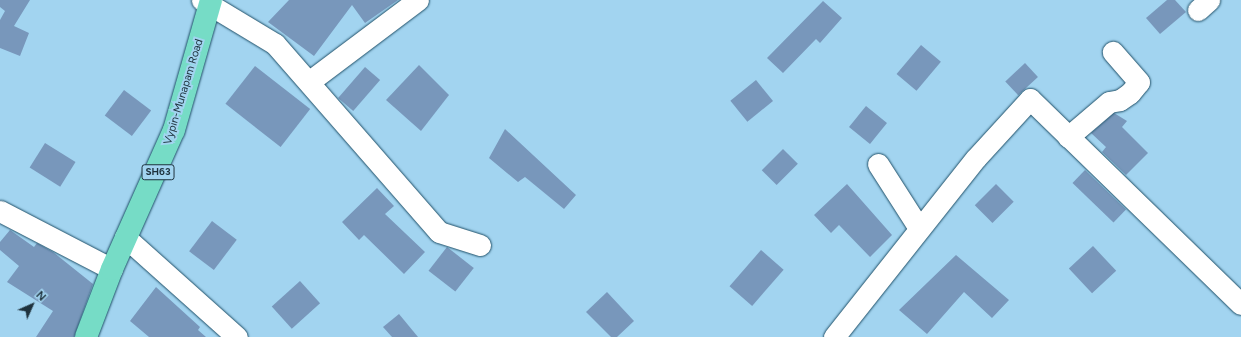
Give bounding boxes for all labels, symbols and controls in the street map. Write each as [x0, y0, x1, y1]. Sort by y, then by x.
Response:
street label: Vypin-Munapam Road [162, 38, 206, 146]
road number: SH63 [141, 164, 175, 180]
north arrow [12, 285, 52, 325]
text: N [33, 289, 48, 304]

